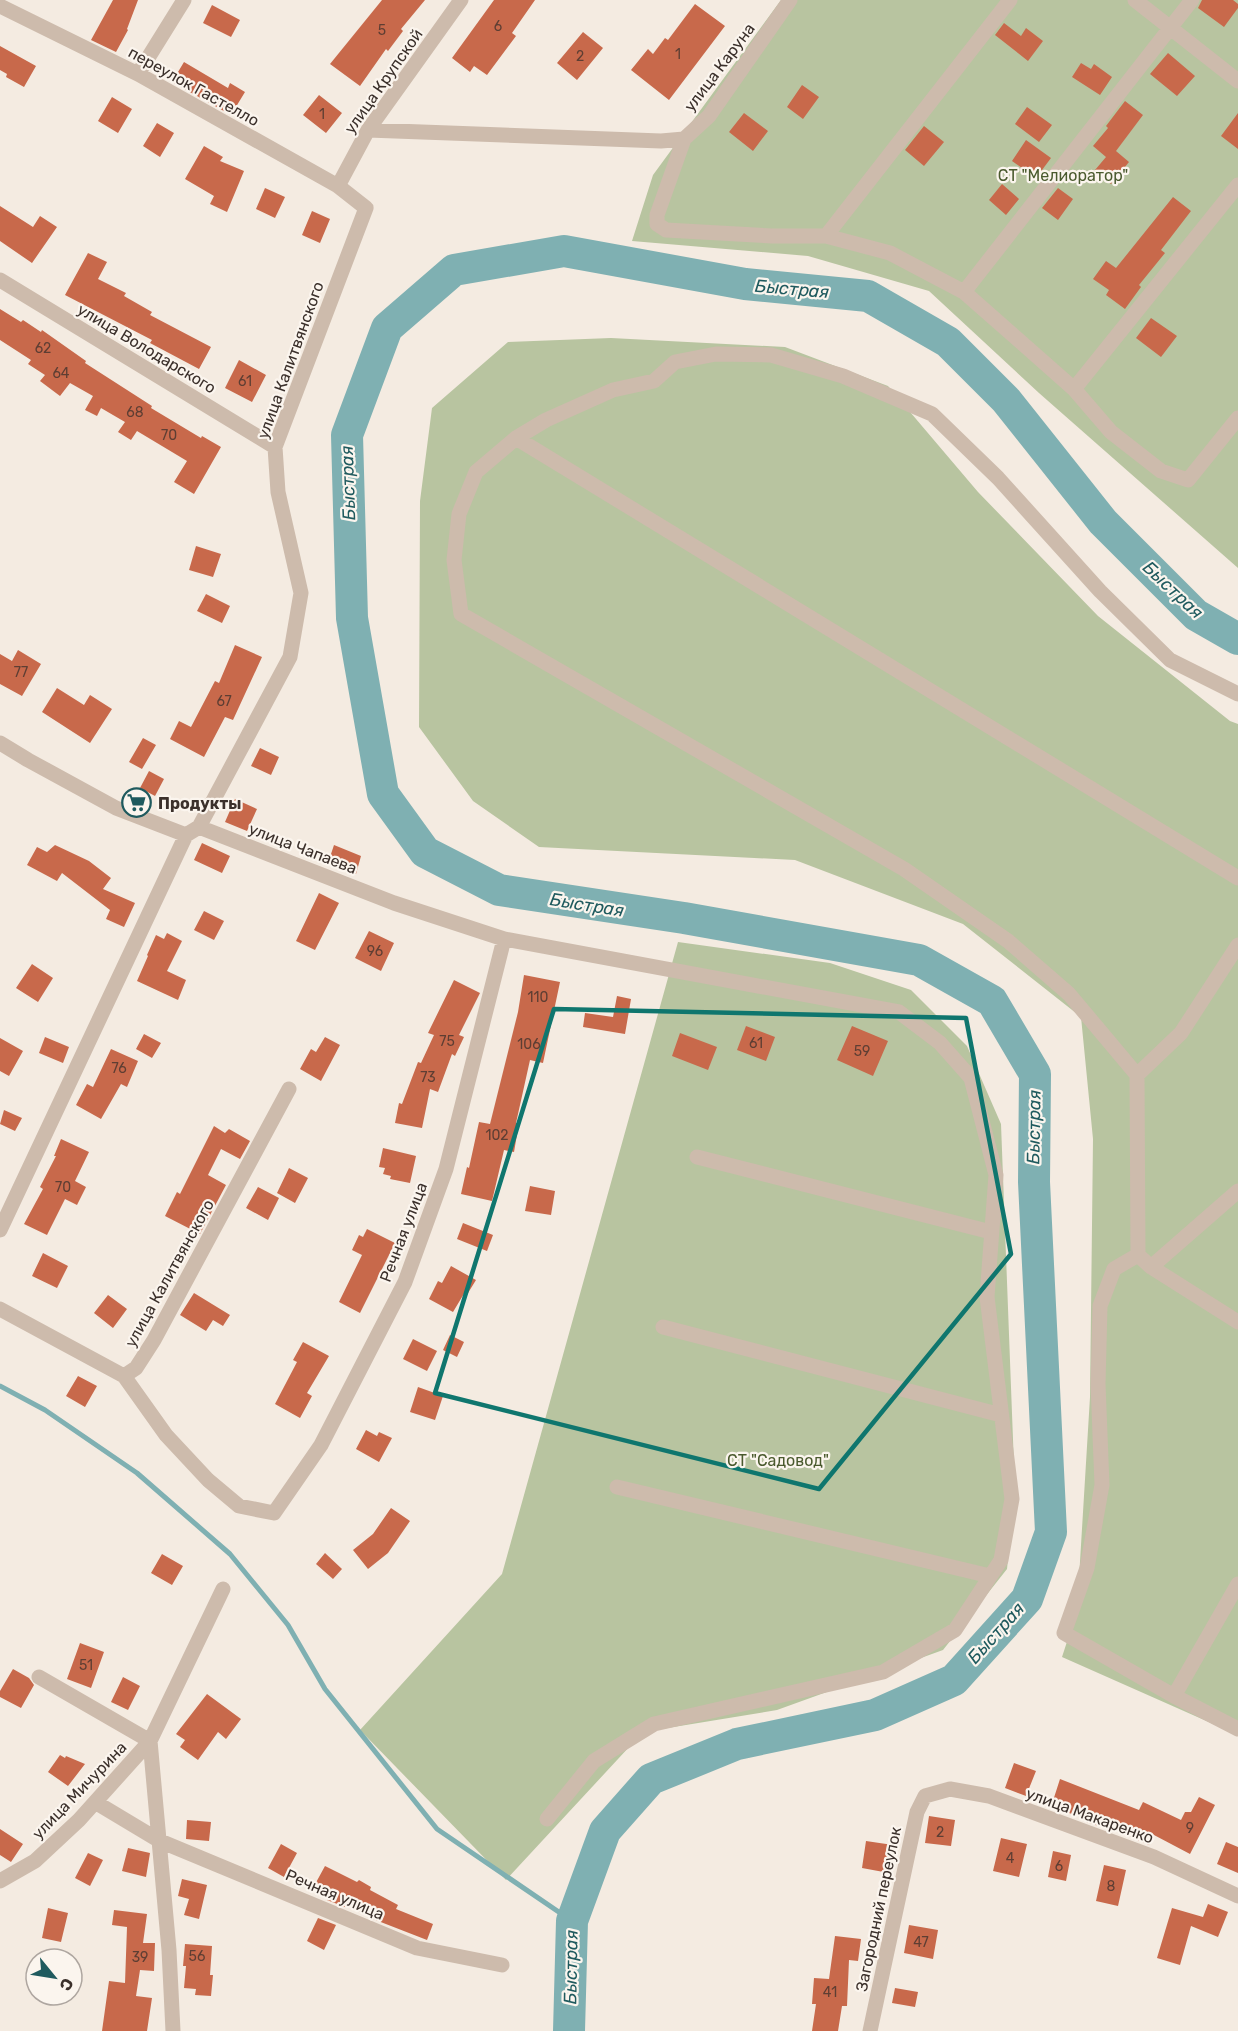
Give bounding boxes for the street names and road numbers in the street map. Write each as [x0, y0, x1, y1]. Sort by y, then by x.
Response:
street label: улица Каруна [680, 19, 759, 115]
street label: улица Крупской [340, 25, 427, 137]
street label: переулок Гастелло [125, 43, 263, 130]
street label: улица Калитвянского [253, 279, 328, 441]
street label: улица Володарского [74, 300, 219, 397]
street label: улица Чапаева [246, 819, 360, 878]
street label: Речная улица [376, 1180, 431, 1285]
street label: улица Калитвянского [121, 1196, 218, 1350]
street label: улица Мичурина [28, 1738, 131, 1843]
street label: улица Макаренко [1023, 1784, 1156, 1847]
street label: Загородний переулок [852, 1825, 905, 1993]
street label: Речная улица [283, 1865, 387, 1924]

